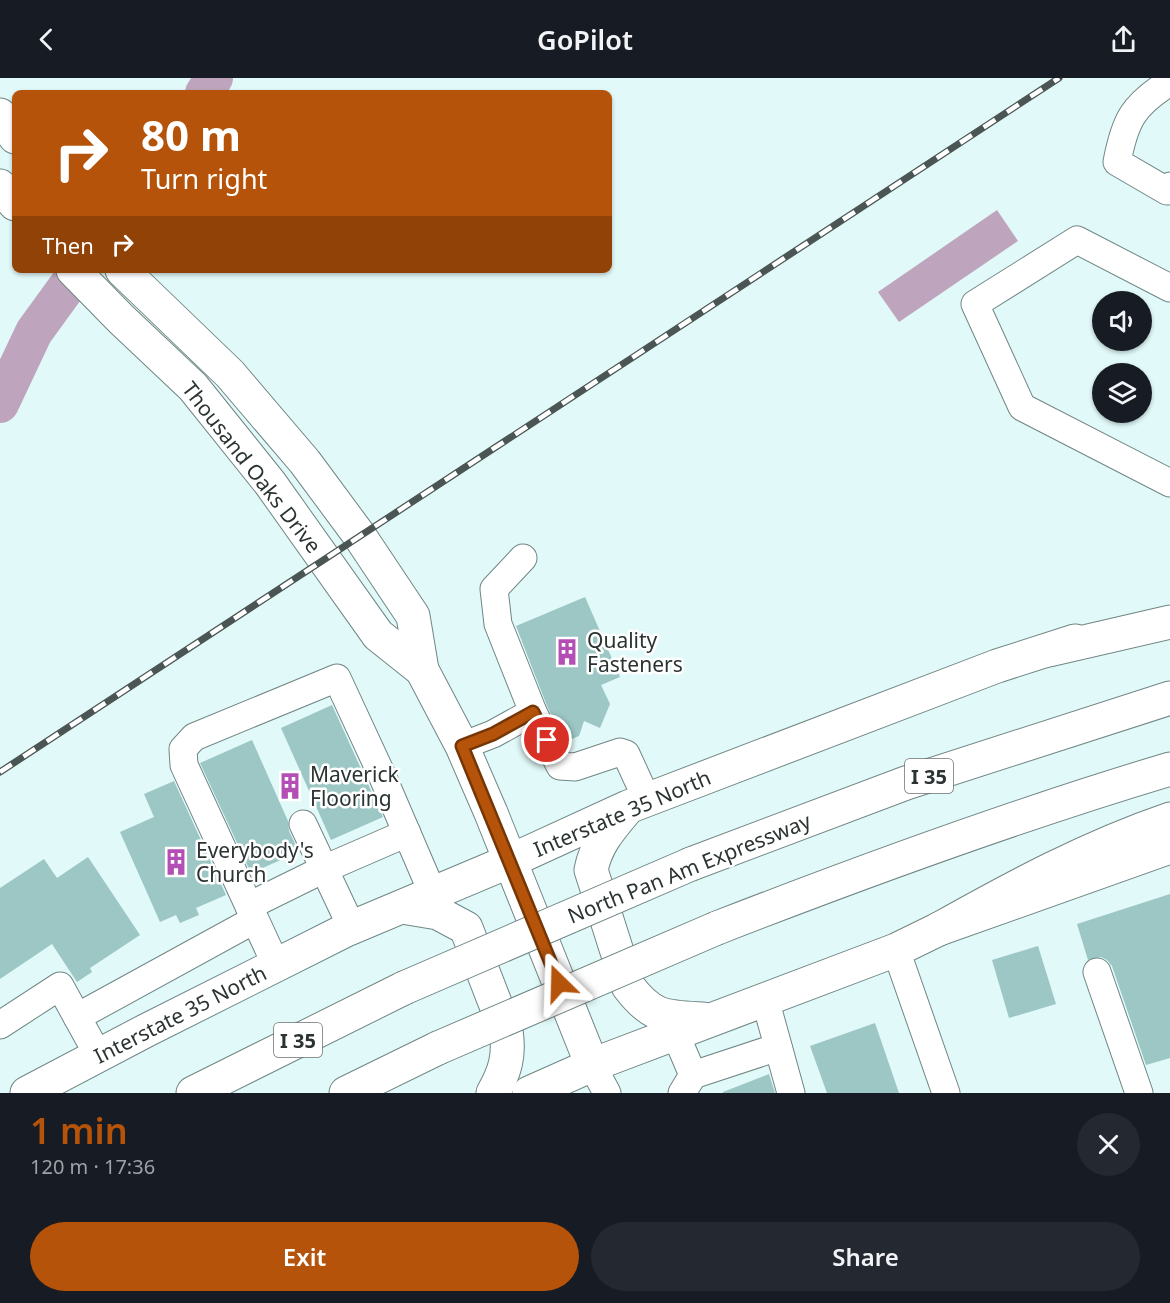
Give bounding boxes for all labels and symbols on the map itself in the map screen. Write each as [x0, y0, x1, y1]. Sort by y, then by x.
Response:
street label: Thousand Oaks Drive [176, 375, 328, 559]
place label: Quality Fasteners [587, 626, 683, 678]
building icon: Quality Fasteners [552, 637, 582, 667]
pin [521, 714, 572, 765]
road number: I 35 [905, 759, 953, 793]
place label: Maverick Flooring [310, 760, 400, 812]
street label: Interstate 35 North [529, 763, 715, 863]
building icon: Maverick Flooring [275, 771, 305, 801]
street label: North Pan Am Expressway [563, 806, 815, 930]
place label: Everybody's Church [196, 836, 314, 888]
building icon: Everybody's Church [161, 847, 191, 877]
position arrow [527, 951, 591, 1015]
street label: Interstate 35 North [89, 958, 271, 1070]
road number: I 35 [274, 1023, 322, 1057]

